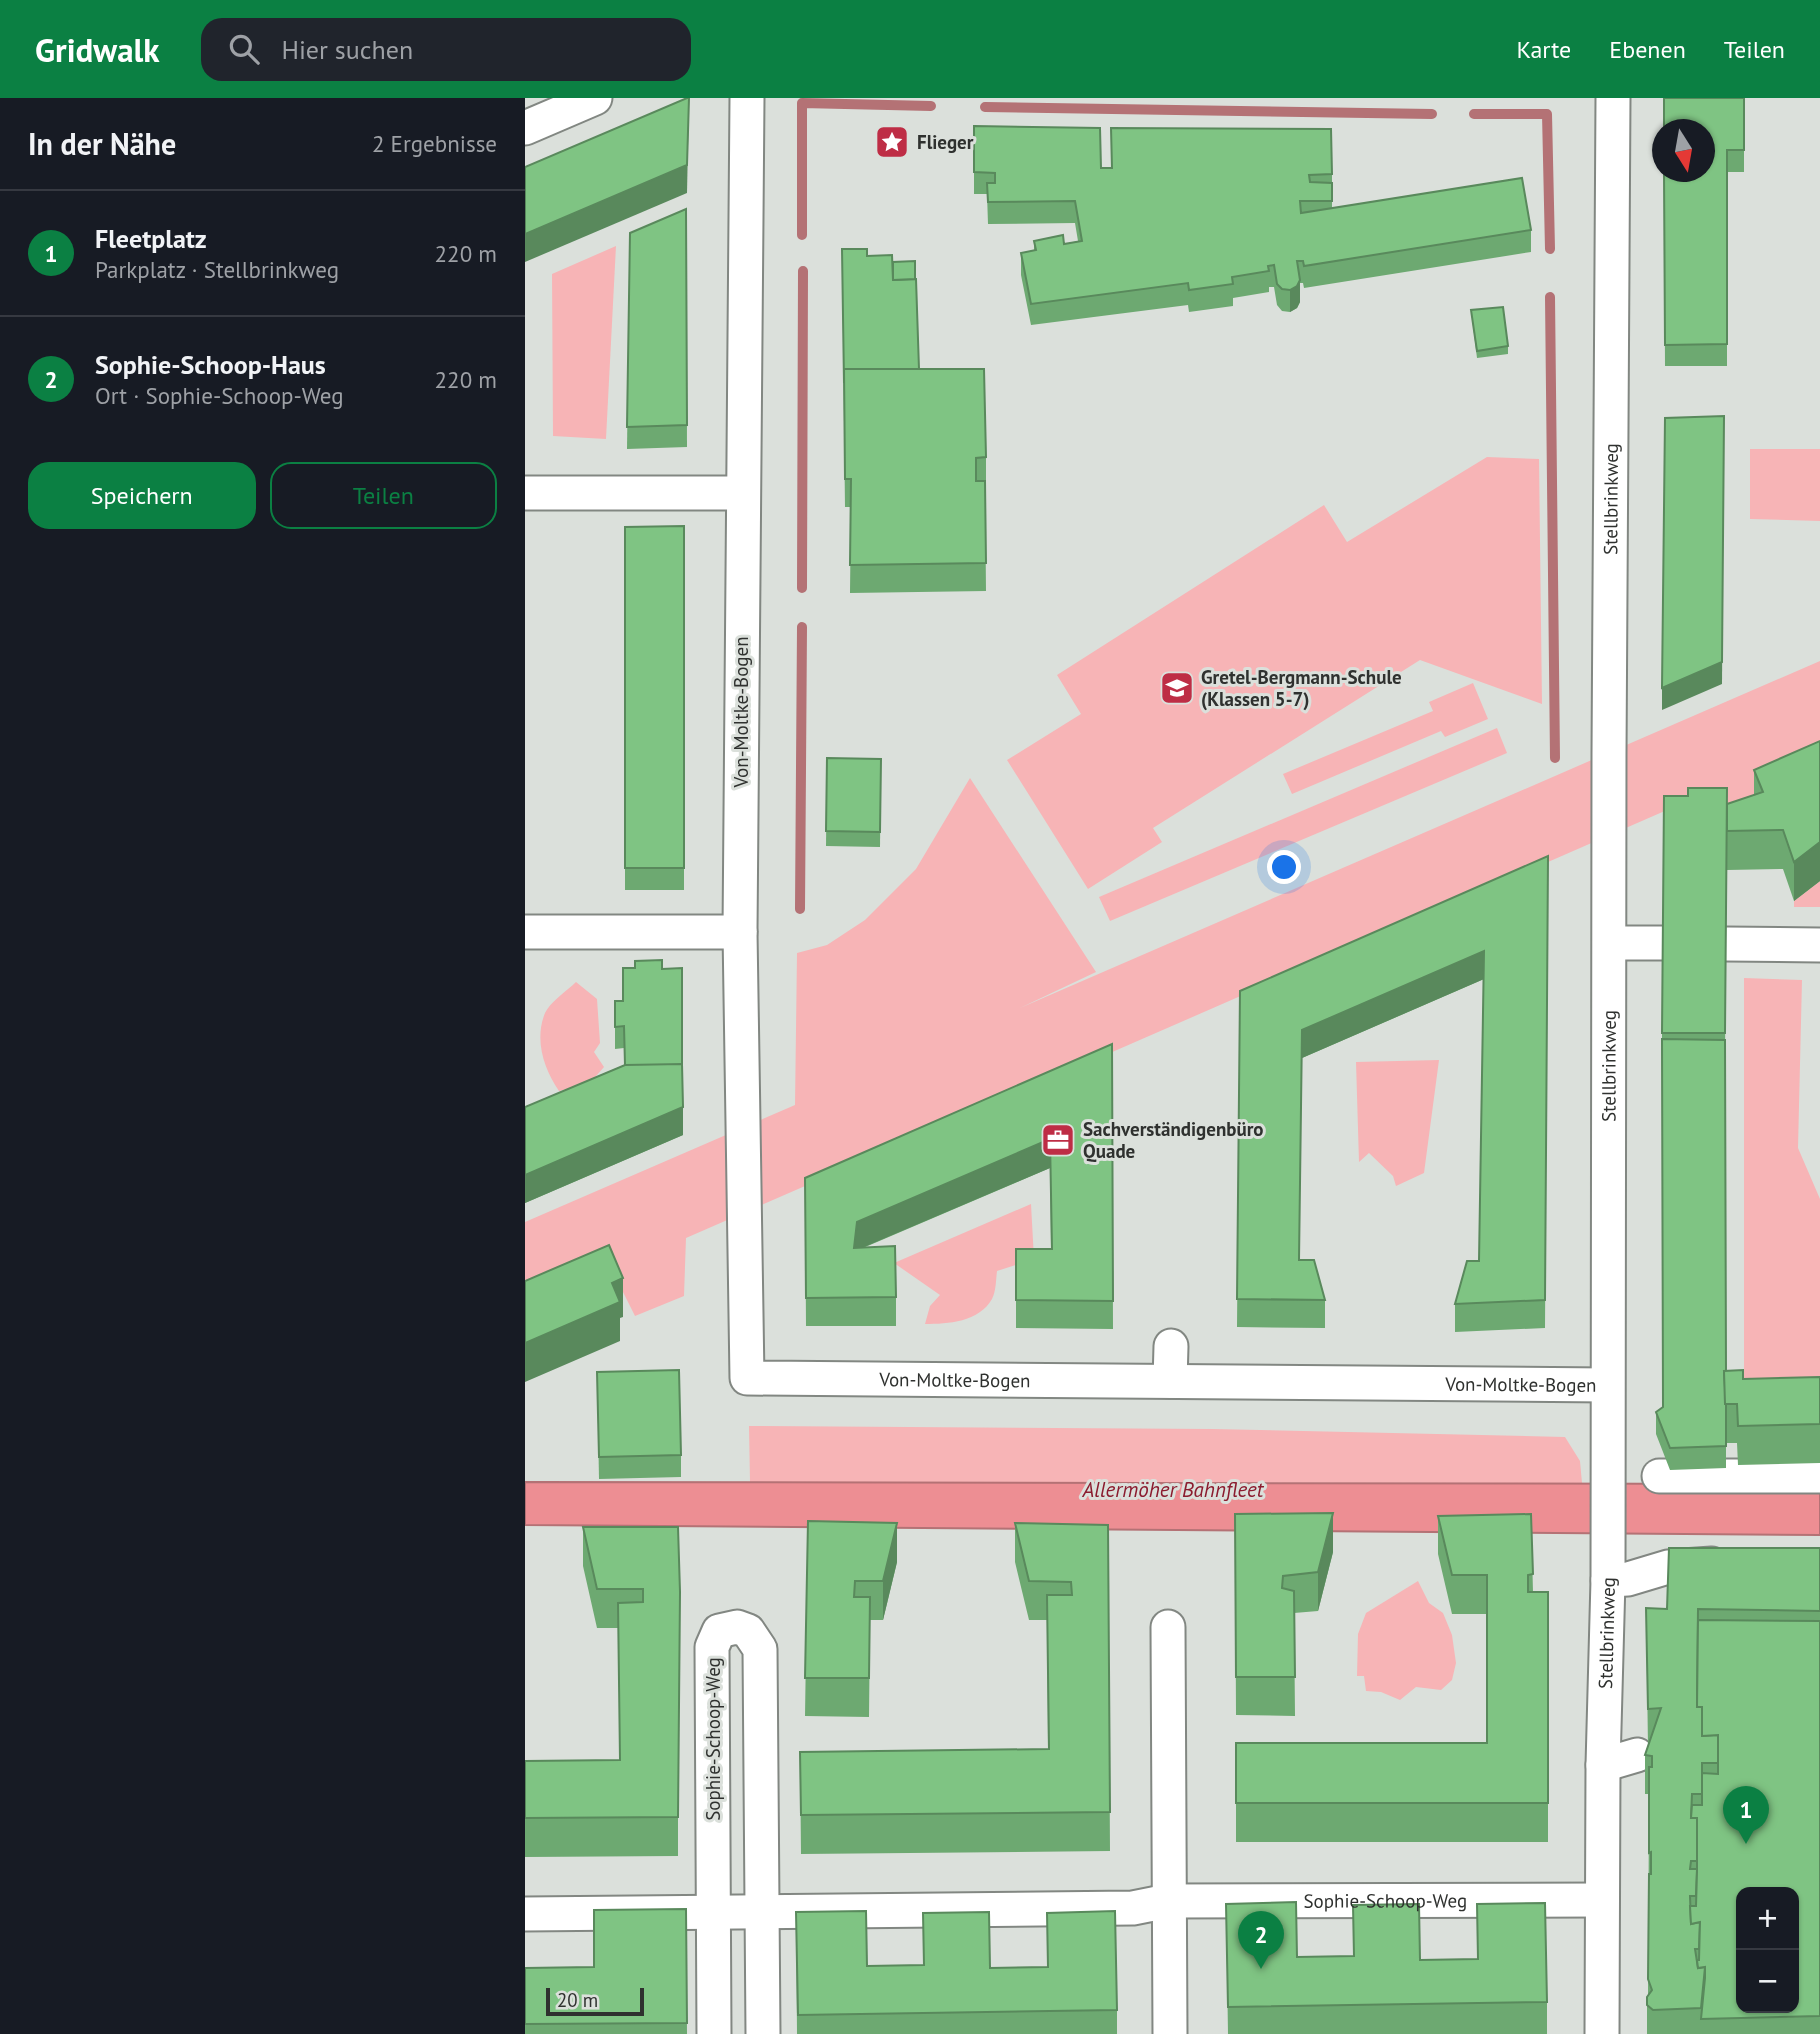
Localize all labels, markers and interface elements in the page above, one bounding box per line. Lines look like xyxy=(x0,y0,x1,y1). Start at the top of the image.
search box xyxy=(201,18,691,81)
text: Gridwalk xyxy=(35,28,159,71)
icon: search xyxy=(225,30,263,68)
text: Hier suchen xyxy=(281,33,413,66)
text: Karte xyxy=(1517,34,1571,65)
text: Ebenen xyxy=(1609,34,1686,65)
text: Teilen xyxy=(1724,34,1785,65)
north arrow xyxy=(1652,119,1715,182)
place icon: Flieger xyxy=(873,123,911,161)
text: In der Nähe xyxy=(28,124,176,163)
text: 2 Ergebnisse xyxy=(372,129,497,158)
place label: Flieger xyxy=(917,130,974,154)
text: Fleetplatz xyxy=(95,222,207,255)
text: 1 xyxy=(44,239,58,268)
text: 220 m xyxy=(435,239,497,268)
text: Parkplatz · Stellbrinkweg xyxy=(95,255,339,284)
text: Sophie-Schoop-Haus xyxy=(95,348,326,381)
text: 2 xyxy=(44,365,58,394)
text: 220 m xyxy=(435,365,497,394)
text: Ort · Sophie-Schoop-Weg xyxy=(95,381,344,410)
street label: Stellbrinkweg xyxy=(1598,443,1623,555)
button: Speichern xyxy=(28,462,256,529)
button: Teilen xyxy=(270,462,497,529)
street label: Von-Moltke-Bogen xyxy=(729,636,753,789)
place label: Gretel-Bergmann-Schule (Klassen 5-7) xyxy=(1201,665,1402,711)
school or university icon: Gretel-Bergmann-Schule (Klassen 5-7) xyxy=(1158,669,1196,707)
your location xyxy=(1267,850,1301,884)
street label: Stellbrinkweg xyxy=(1597,1010,1621,1122)
place label: Sachverständigenbüro Quade xyxy=(1083,1117,1264,1163)
office icon: Sachverständigenbüro Quade xyxy=(1039,1121,1077,1159)
street label: Von-Moltke-Bogen xyxy=(878,1367,1031,1392)
street label: Von-Moltke-Bogen xyxy=(1444,1372,1597,1397)
water label: Allermöher Bahnfleet xyxy=(1082,1476,1265,1503)
street label: Stellbrinkweg xyxy=(1593,1577,1620,1689)
street label: Sophie-Schoop-Weg xyxy=(701,1657,725,1821)
pin: 1 xyxy=(1723,1786,1769,1844)
map controls xyxy=(1736,1887,1799,2013)
button: + xyxy=(1736,1887,1799,1950)
street label: Sophie-Schoop-Weg xyxy=(1303,1888,1467,1913)
pin: 2 xyxy=(1238,1911,1284,1969)
button: − xyxy=(1736,1950,1799,2013)
scale bar xyxy=(546,1985,644,2017)
text: 20 m xyxy=(557,1988,598,2012)

